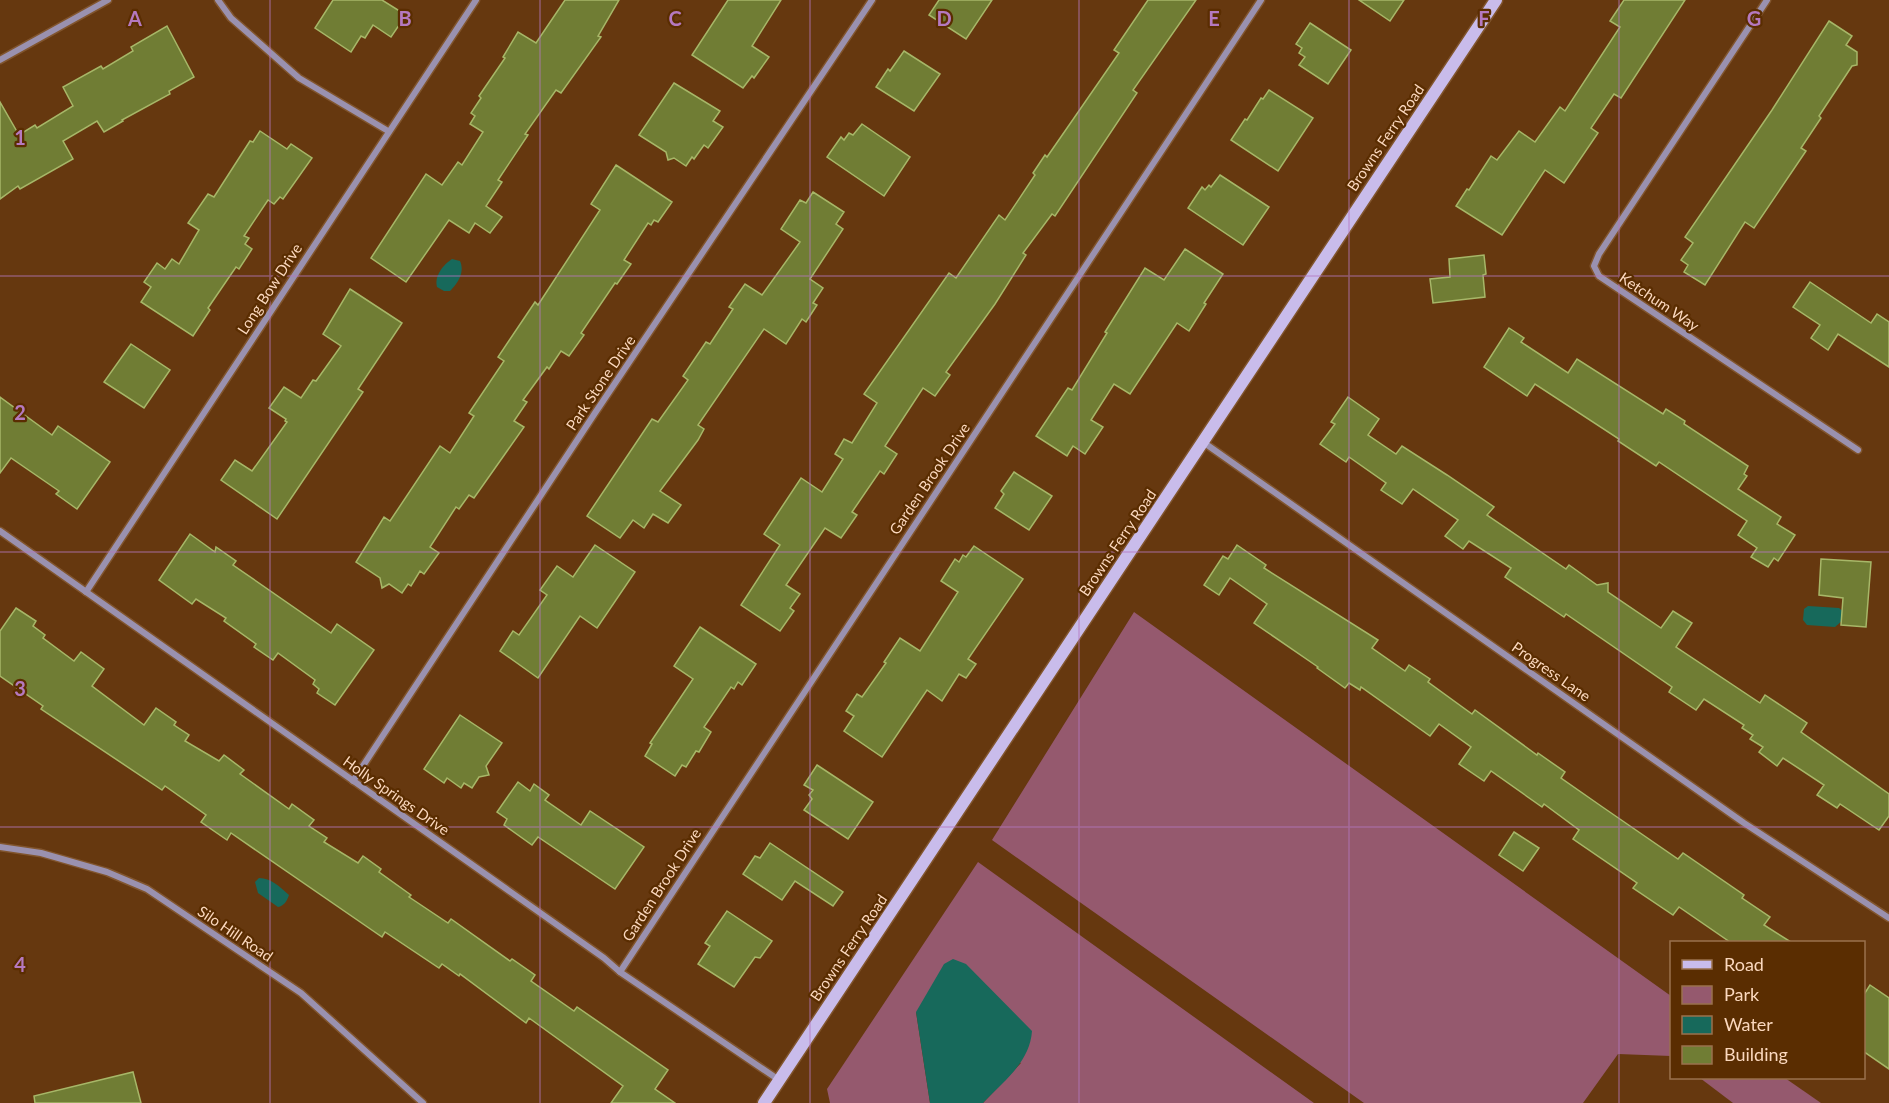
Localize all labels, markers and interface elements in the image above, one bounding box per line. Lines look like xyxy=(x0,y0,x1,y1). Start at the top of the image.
text: A xyxy=(127,6,142,30)
text: B xyxy=(398,6,412,30)
text: C xyxy=(668,6,682,30)
text: D xyxy=(936,6,952,30)
text: E xyxy=(1208,6,1220,30)
text: F xyxy=(1478,6,1490,30)
text: G xyxy=(1747,6,1761,30)
street label: Browns Ferry Road xyxy=(1343,81,1428,194)
text: 1 xyxy=(14,125,26,149)
street label: Long Bow Drive xyxy=(233,240,305,337)
street label: Ketchum Way xyxy=(1616,268,1703,335)
street label: Park Stone Drive xyxy=(562,331,639,433)
text: 2 xyxy=(14,400,26,424)
street label: Garden Brook Drive xyxy=(885,419,973,538)
street label: Browns Ferry Road xyxy=(1075,486,1160,599)
street label: Progress Lane xyxy=(1509,638,1594,705)
text: 3 xyxy=(14,676,26,700)
street label: Holly Springs Drive xyxy=(340,752,453,839)
street label: Garden Brook Drive xyxy=(618,825,704,944)
street label: Browns Ferry Road xyxy=(806,891,891,1004)
street label: Silo Hill Road xyxy=(195,901,277,965)
legend xyxy=(1670,941,1865,1079)
text: 4 xyxy=(14,952,26,976)
text: Road xyxy=(1724,953,1764,975)
text: Park xyxy=(1724,983,1760,1005)
text: Water xyxy=(1724,1013,1773,1035)
text: Building xyxy=(1724,1043,1788,1065)

